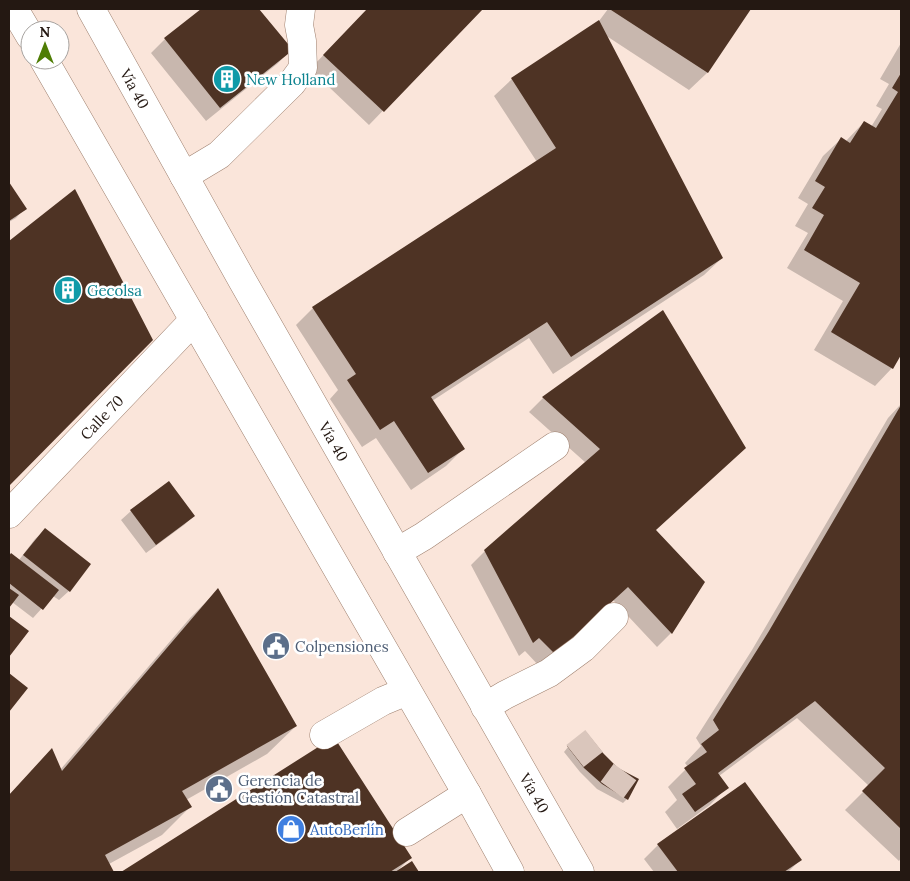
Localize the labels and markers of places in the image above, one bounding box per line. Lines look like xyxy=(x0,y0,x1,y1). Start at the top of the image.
building icon: New Holland xyxy=(212,64,242,94)
place label: New Holland xyxy=(246,70,335,89)
building icon: Gecolsa xyxy=(53,275,83,305)
place label: Gecolsa xyxy=(87,281,142,300)
public building icon: Colpensiones xyxy=(261,631,291,661)
place label: Colpensiones xyxy=(295,637,389,656)
place label: Gerencia de Gestión Catastral xyxy=(238,771,359,807)
public building icon: Gerencia de Gestión Catastral xyxy=(204,774,234,804)
shop icon: AutoBerlín xyxy=(276,814,306,844)
place label: AutoBerlín xyxy=(309,820,384,839)

